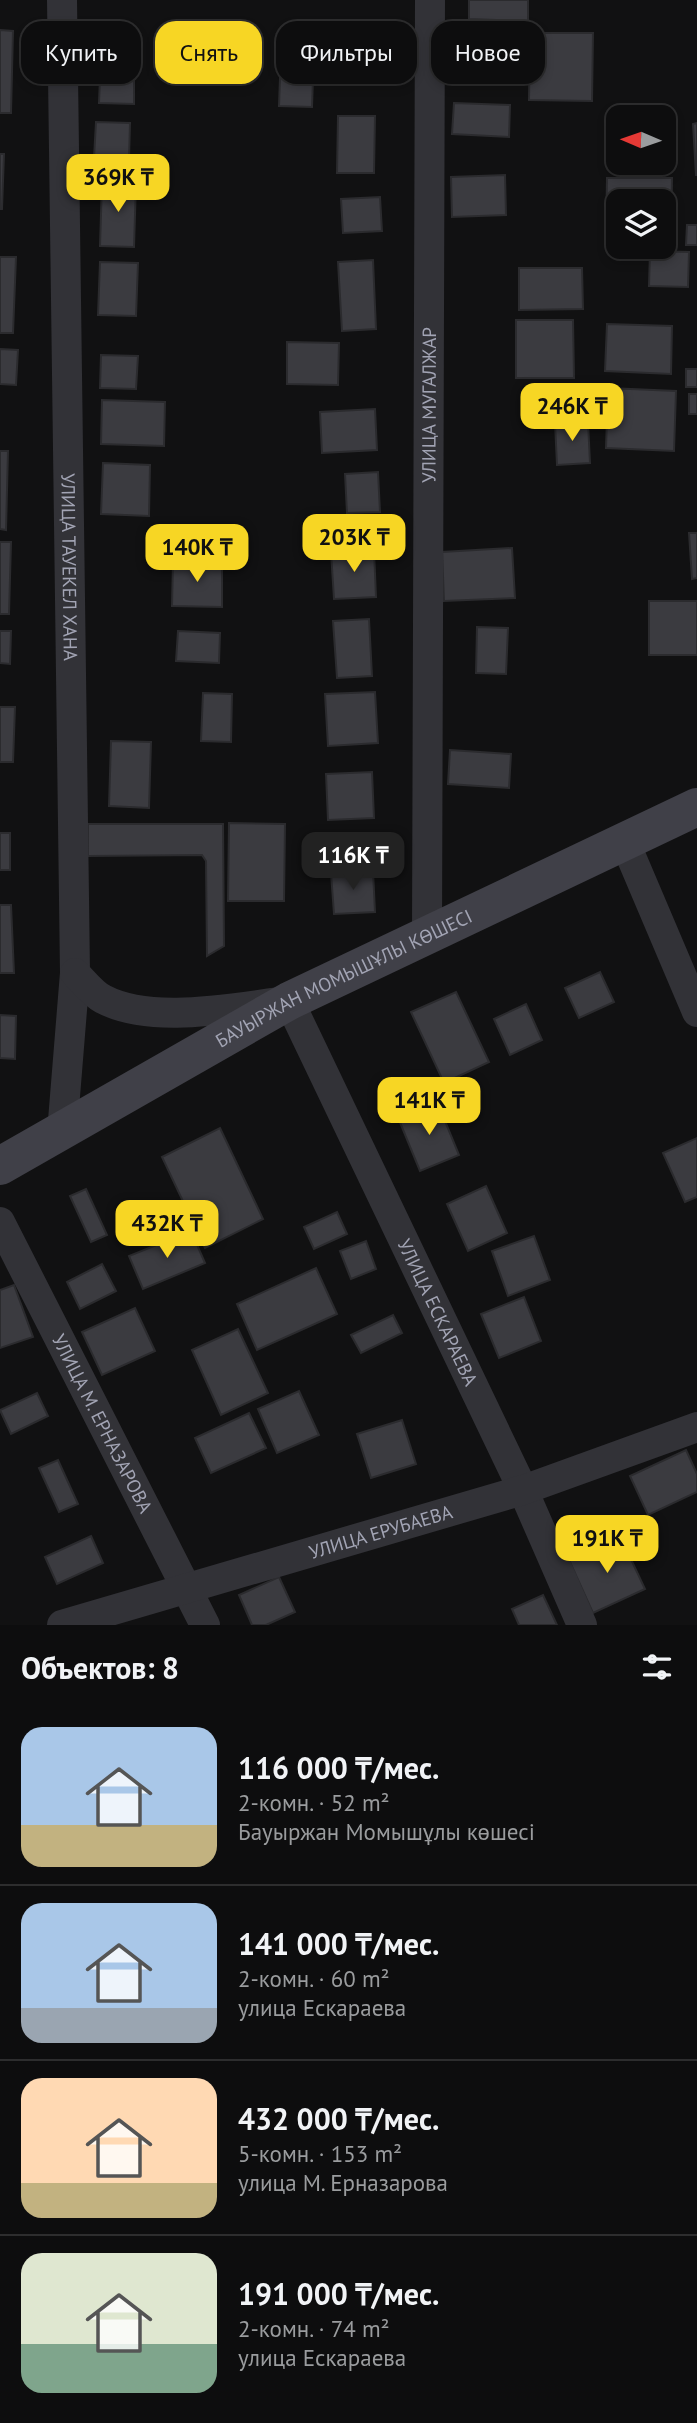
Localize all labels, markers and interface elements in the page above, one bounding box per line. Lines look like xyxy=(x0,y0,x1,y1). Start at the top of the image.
chip: Купить xyxy=(21,21,141,84)
chip: Снять xyxy=(155,21,262,84)
chip: Фильтры xyxy=(276,21,417,84)
chip: Новое xyxy=(431,21,545,84)
north arrow xyxy=(606,105,676,175)
map controls xyxy=(606,105,676,259)
pin: 369K ₸ xyxy=(61,154,175,214)
text: 369K ₸ xyxy=(82,162,154,191)
button: layers xyxy=(606,189,676,259)
street label: УЛИЦА МУГАЛЖАР xyxy=(416,327,441,483)
pin: 246K ₸ xyxy=(515,384,629,443)
text: 246K ₸ xyxy=(536,391,608,420)
street label: УЛИЦА ТАУЕКЕЛ ХАНА xyxy=(56,473,83,661)
pin: 203K ₸ xyxy=(297,514,411,574)
text: 203K ₸ xyxy=(318,522,390,551)
pin: 140K ₸ xyxy=(140,524,254,584)
text: 140K ₸ xyxy=(161,532,233,561)
pin: 116K ₸ xyxy=(296,832,410,892)
text: 116K ₸ xyxy=(317,840,389,869)
street label: БАУЫРЖАН МОМЫШҰЛЫ КӨШЕСІ xyxy=(211,904,476,1053)
pin: 141K ₸ xyxy=(372,1078,486,1137)
text: 141K ₸ xyxy=(393,1085,465,1114)
pin: 432K ₸ xyxy=(110,1200,224,1260)
text: 432K ₸ xyxy=(131,1208,203,1237)
street label: УЛИЦА ЕСКАРАЕВА xyxy=(393,1235,483,1390)
street label: УЛИЦА М. ЕРНАЗАРОВА xyxy=(47,1330,158,1517)
street label: УЛИЦА ЕРУБАЕВА xyxy=(306,1499,455,1564)
pin: 191K ₸ xyxy=(550,1516,664,1575)
text: 191K ₸ xyxy=(571,1523,643,1552)
text: Объектов: 8 xyxy=(21,1648,179,1687)
icon: filters xyxy=(638,1648,676,1686)
text: 116 000 ₸/мес. xyxy=(238,1748,439,1787)
icon: home xyxy=(77,1755,161,1839)
text: 2-комн. · 52 m² xyxy=(238,1788,390,1817)
text: Бауыржан Момышұлы көшесі xyxy=(238,1817,535,1846)
text: 141 000 ₸/мес. xyxy=(238,1924,439,1963)
icon: home xyxy=(77,1931,161,2015)
text: 2-комн. · 60 m² xyxy=(238,1964,390,1993)
text: улица Ескараева xyxy=(238,1993,406,2022)
text: 432 000 ₸/мес. xyxy=(238,2099,439,2138)
icon: home xyxy=(77,2106,161,2190)
text: 5-комн. · 153 m² xyxy=(238,2139,402,2168)
text: улица М. Ерназарова xyxy=(238,2168,448,2197)
text: 191 000 ₸/мес. xyxy=(238,2274,439,2313)
icon: home xyxy=(77,2281,161,2365)
text: 2-комн. · 74 m² xyxy=(238,2314,390,2343)
text: улица Ескараева xyxy=(238,2343,406,2372)

